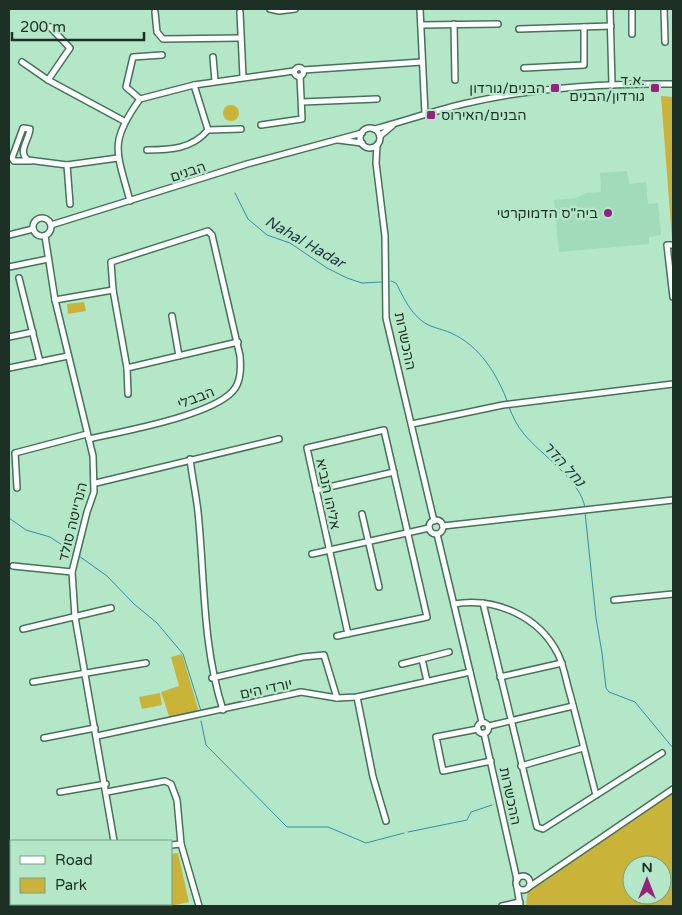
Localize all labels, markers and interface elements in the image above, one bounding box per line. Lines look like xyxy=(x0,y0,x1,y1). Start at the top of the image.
scale bar xyxy=(12,10,145,42)
text: 200 m xyxy=(20,18,66,36)
place label: א.ד. גורדון/הבנים xyxy=(569,72,645,105)
place label: הבנים/גורדון xyxy=(469,80,545,97)
marker: הבנים/גורדון xyxy=(549,82,561,94)
marker: א.ד. גורדון/הבנים xyxy=(649,82,661,94)
place label: הבנים/האירוס xyxy=(441,107,526,124)
marker: הבנים/האירוס xyxy=(425,109,437,121)
street label: הבנים xyxy=(168,158,208,186)
place label: ביה"ס הדמוקרטי xyxy=(497,205,598,222)
marker: ביה"ס הדמוקרטי xyxy=(602,207,614,219)
water label: Nahal Hadar xyxy=(262,212,350,273)
street label: ההכשרות xyxy=(391,310,419,372)
street label: הבבלי xyxy=(175,383,217,413)
water label: נחל הדר xyxy=(539,438,590,492)
street label: אליהו הנביא xyxy=(312,457,344,531)
street label: הנרייטה סולד xyxy=(55,481,91,563)
street label: יורדי הים xyxy=(238,675,294,703)
street label: ההכשרות xyxy=(496,765,524,827)
legend xyxy=(10,840,172,905)
text: Road xyxy=(55,851,93,869)
north arrow xyxy=(622,855,672,905)
text: N xyxy=(641,859,653,876)
text: Park xyxy=(55,876,87,894)

